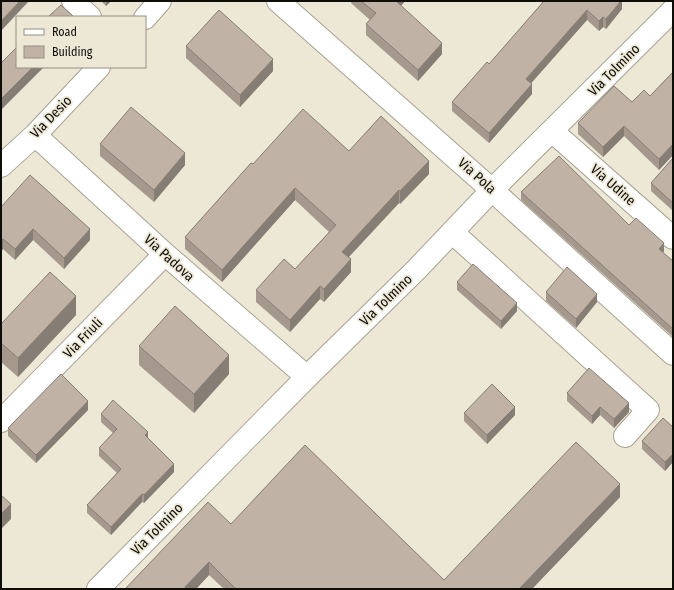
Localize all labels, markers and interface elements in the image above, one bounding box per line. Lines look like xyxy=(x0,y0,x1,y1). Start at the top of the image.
legend xyxy=(16,16,146,68)
text: Road xyxy=(52,25,77,39)
street label: Via Tolmino xyxy=(584,40,644,100)
text: Building xyxy=(52,45,93,59)
street label: Via Desio xyxy=(27,92,75,142)
street label: Via Pola xyxy=(454,154,500,198)
street label: Via Udine xyxy=(587,161,639,209)
street label: Via Padova xyxy=(140,231,198,285)
street label: Via Tolmino xyxy=(356,271,416,329)
street label: Via Friuli xyxy=(60,314,106,362)
street label: Via Tolmino xyxy=(127,499,187,559)

